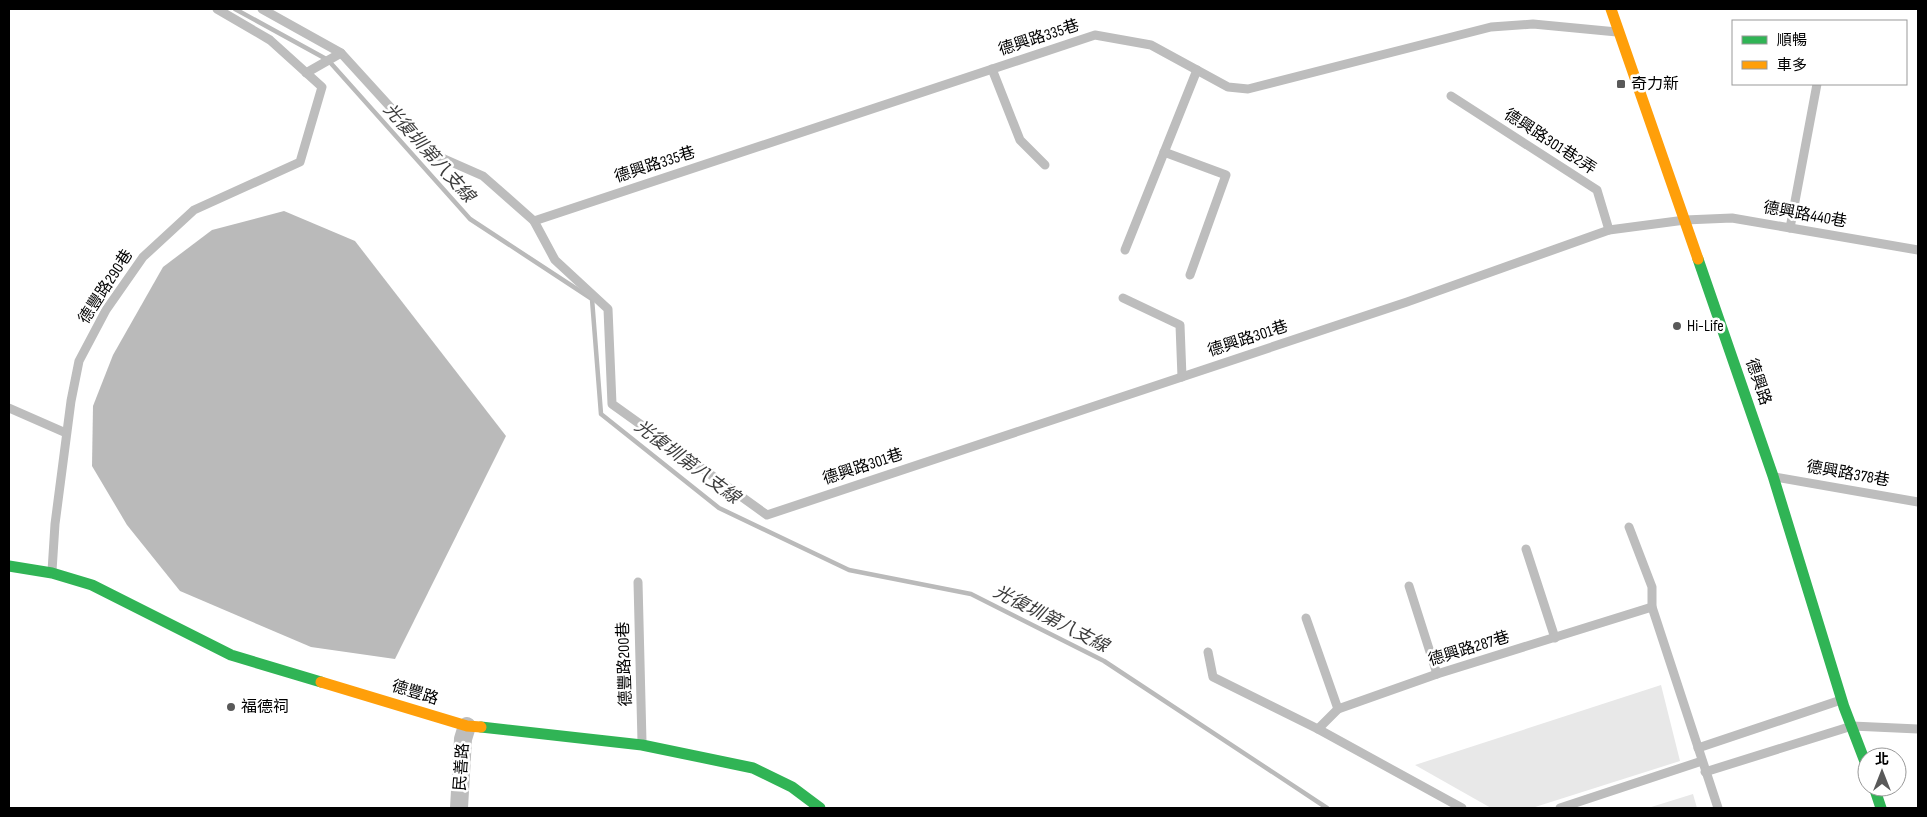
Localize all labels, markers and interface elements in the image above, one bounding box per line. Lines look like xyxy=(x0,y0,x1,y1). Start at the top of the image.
street label: 德興路335巷 xyxy=(996,16,1082,60)
legend xyxy=(1732,20,1907,85)
text: 順暢 xyxy=(1777,31,1807,50)
text: 車多 xyxy=(1777,56,1807,75)
place label: 奇力新 xyxy=(1631,75,1679,94)
marker: 奇力新 xyxy=(1615,78,1627,90)
water label: 光復圳第八支線 xyxy=(379,99,480,208)
street label: 德興路301巷2弄 xyxy=(1500,105,1600,179)
street label: 德興路335巷 xyxy=(612,143,698,187)
street label: 德興路440巷 xyxy=(1762,198,1848,232)
street label: 德豐路290巷 xyxy=(75,246,137,328)
street label: 德興路301巷 xyxy=(1205,317,1291,361)
place label: Hi-Life xyxy=(1687,317,1724,336)
marker: Hi-Life xyxy=(1671,320,1683,332)
street label: 德興路 xyxy=(1741,356,1775,408)
water label: 光復圳第八支線 xyxy=(630,416,745,510)
street label: 德興路301巷 xyxy=(820,445,906,489)
street label: 德興路378巷 xyxy=(1805,457,1891,491)
water label: 光復圳第八支線 xyxy=(990,581,1114,658)
street label: 德豐路200巷 xyxy=(614,621,636,707)
street label: 德興路287巷 xyxy=(1426,628,1512,670)
street label: 德豐路 xyxy=(389,677,441,709)
place label: 福德祠 xyxy=(241,698,289,717)
marker: 福德祠 xyxy=(225,701,237,713)
street label: 民善路 xyxy=(451,742,473,792)
north arrow xyxy=(1857,747,1907,797)
text: 北 xyxy=(1875,751,1889,768)

